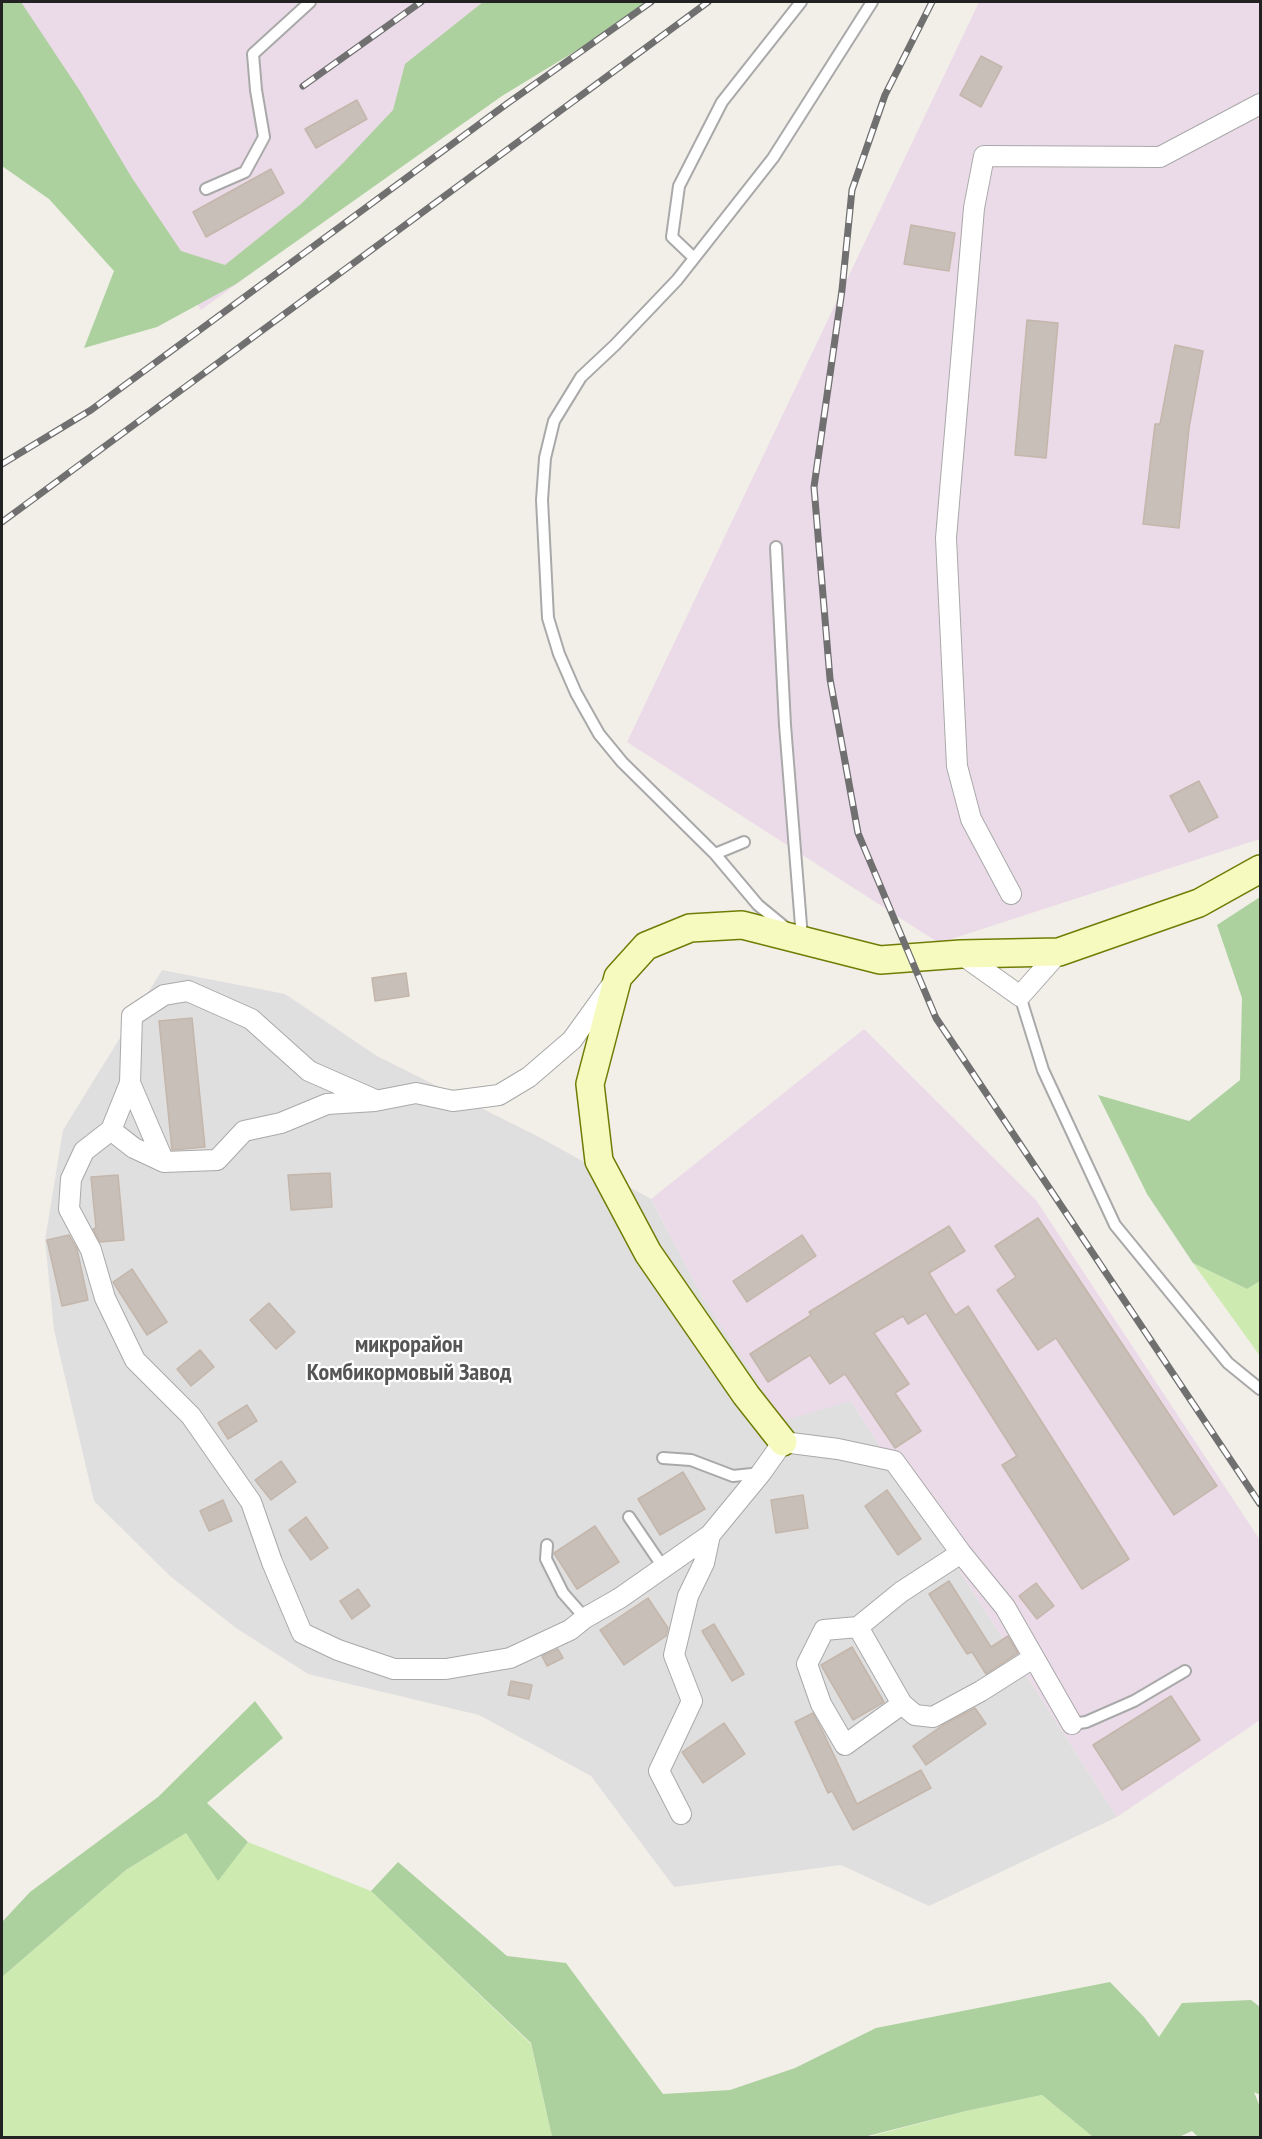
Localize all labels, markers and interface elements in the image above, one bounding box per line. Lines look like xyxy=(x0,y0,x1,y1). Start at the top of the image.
district label: микрорайон Комбикормовый Завод xyxy=(307,1331,511,1387)

